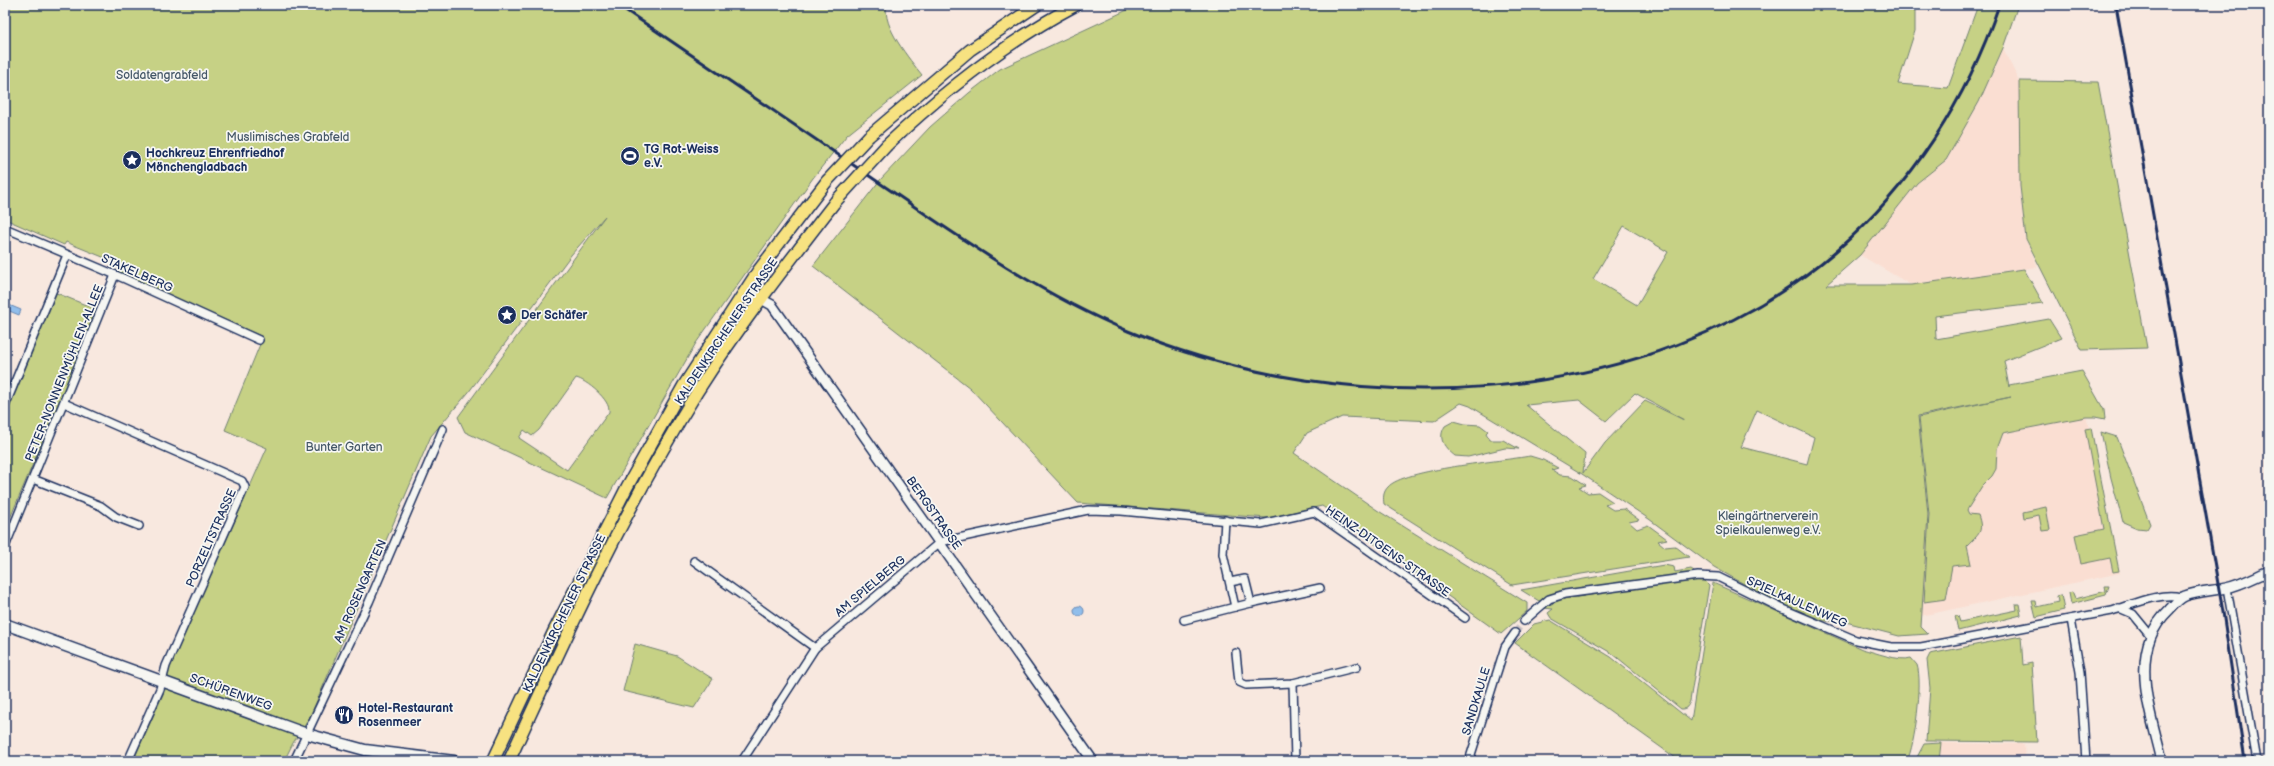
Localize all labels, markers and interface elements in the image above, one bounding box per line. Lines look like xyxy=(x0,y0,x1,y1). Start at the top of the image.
park label: Soldatengrabfeld xyxy=(116,68,208,83)
park label: Muslimisches Grabfeld xyxy=(227,130,350,145)
place label: TG Rot-Weiss e.V. xyxy=(644,142,719,171)
sports icon: TG Rot-Weiss e.V. xyxy=(619,145,641,167)
place label: Hochkreuz Ehrenfriedhof Mönchengladbach xyxy=(146,146,285,175)
place icon: Hochkreuz Ehrenfriedhof Mönchengladbach xyxy=(121,149,143,171)
street label: STAKELBERG xyxy=(99,251,175,296)
street label: KALDENKIRCHENER STRASSE xyxy=(672,255,781,408)
street label: PETER-NONNENMÜHLEN-ALLEE xyxy=(21,282,107,464)
place icon: Der Schäfer xyxy=(496,304,518,326)
place label: Der Schäfer xyxy=(521,308,588,323)
park label: Bunter Garten xyxy=(305,440,383,455)
street label: BERGSTRASSE xyxy=(903,474,965,553)
street label: PORZELTSTRASSE xyxy=(183,487,240,590)
street label: HEINZ-DITGENS-STRASSE xyxy=(1322,502,1453,600)
park label: Kleingärtnerverein Spielkaulenweg e.V. xyxy=(1715,509,1821,538)
street label: KALDENKIRCHENER STRASSE xyxy=(520,532,609,695)
street label: AM ROSENGARTEN xyxy=(331,537,390,645)
street label: AM SPIELBERG xyxy=(832,552,909,620)
street label: SPIELKAULENWEG xyxy=(1744,574,1849,631)
street label: SANDKAULE xyxy=(1459,665,1494,737)
street label: SCHÜRENWEG xyxy=(188,670,274,714)
place label: Hotel-Restaurant Rosenmeer xyxy=(358,701,453,730)
restaurant icon: Hotel-Restaurant Rosenmeer xyxy=(333,704,355,726)

